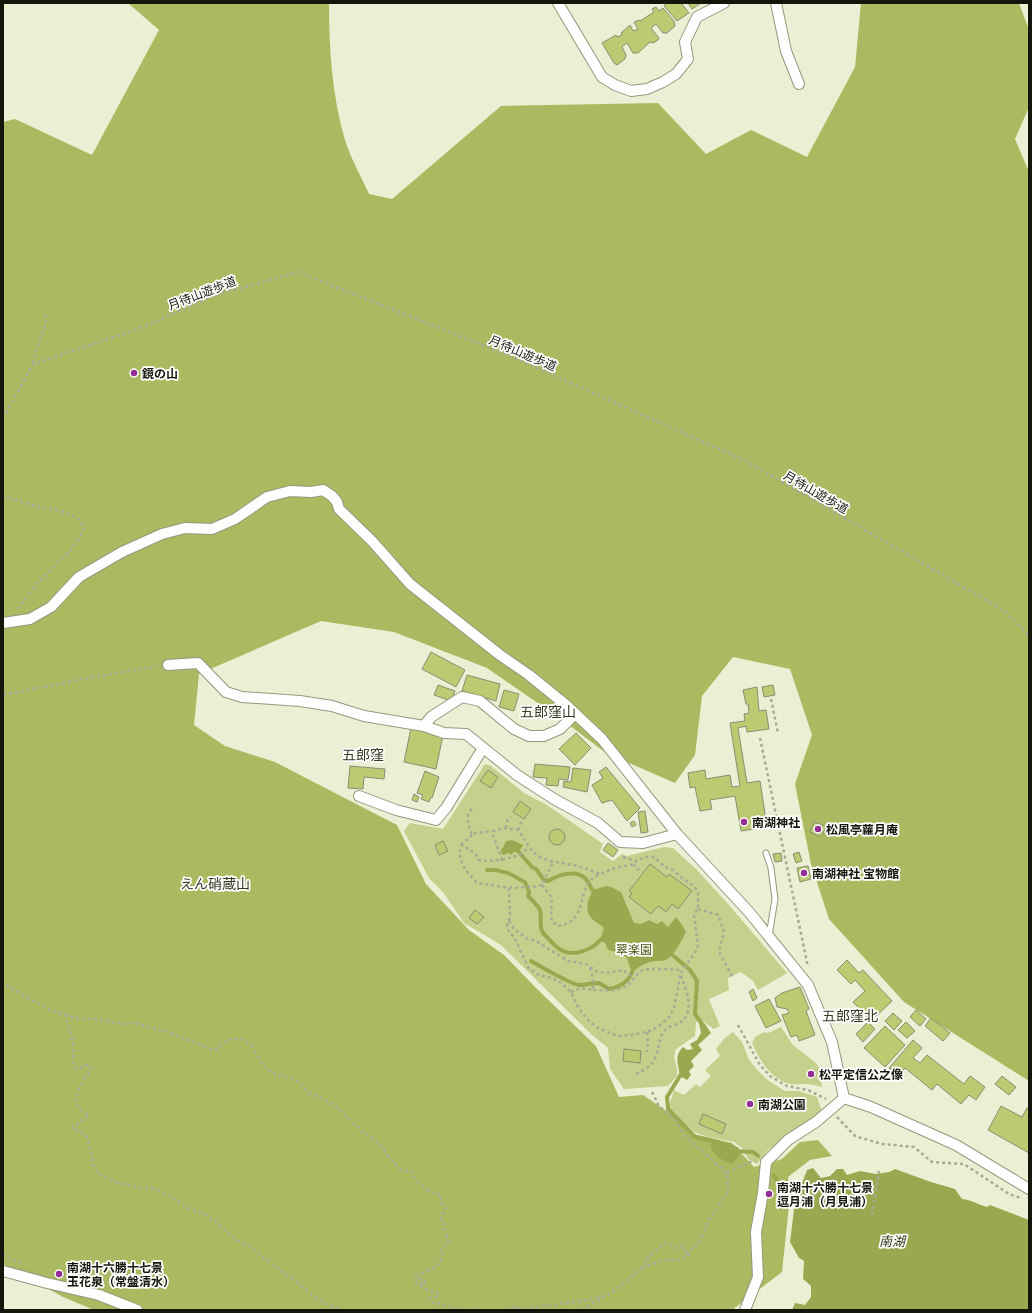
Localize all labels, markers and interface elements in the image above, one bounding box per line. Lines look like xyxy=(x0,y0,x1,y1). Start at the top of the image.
street label: 月待山遊歩道 xyxy=(166,273,238,313)
street label: 月待山遊歩道 xyxy=(487,332,559,374)
place label: 鏡の山 xyxy=(141,366,178,381)
marker: 鏡の山 xyxy=(129,368,139,378)
street label: 月待山遊歩道 xyxy=(781,468,851,516)
district label: 五郎窪山 xyxy=(520,703,576,720)
district label: 五郎窪 xyxy=(342,746,384,763)
place label: 南湖神社 xyxy=(752,815,800,830)
marker: 南湖神社 xyxy=(739,817,749,827)
place label: 松風亭蘿月庵 xyxy=(826,822,898,837)
marker: 松風亭蘿月庵 xyxy=(813,824,823,834)
place label: 南湖神社 宝物館 xyxy=(812,866,899,881)
marker: 南湖神社 宝物館 xyxy=(799,868,809,878)
district label: えん硝蔵山 xyxy=(180,875,250,892)
park label: 翠楽園 xyxy=(616,942,652,957)
district label: 五郎窪北 xyxy=(822,1007,878,1024)
place label: 松平定信公之像 xyxy=(819,1067,903,1082)
marker: 松平定信公之像 xyxy=(806,1069,816,1079)
place label: 南湖公園 xyxy=(758,1097,806,1112)
marker: 南湖公園 xyxy=(745,1099,755,1109)
place label: 南湖十六勝十七景 逗月浦（月見浦） xyxy=(777,1180,873,1209)
marker: 南湖十六勝十七景 逗月浦（月見浦） xyxy=(764,1189,774,1199)
water label: 南湖 xyxy=(879,1233,907,1249)
place label: 南湖十六勝十七景 玉花泉（常盤清水） xyxy=(67,1260,175,1289)
marker: 南湖十六勝十七景 玉花泉（常盤清水） xyxy=(54,1269,64,1279)

